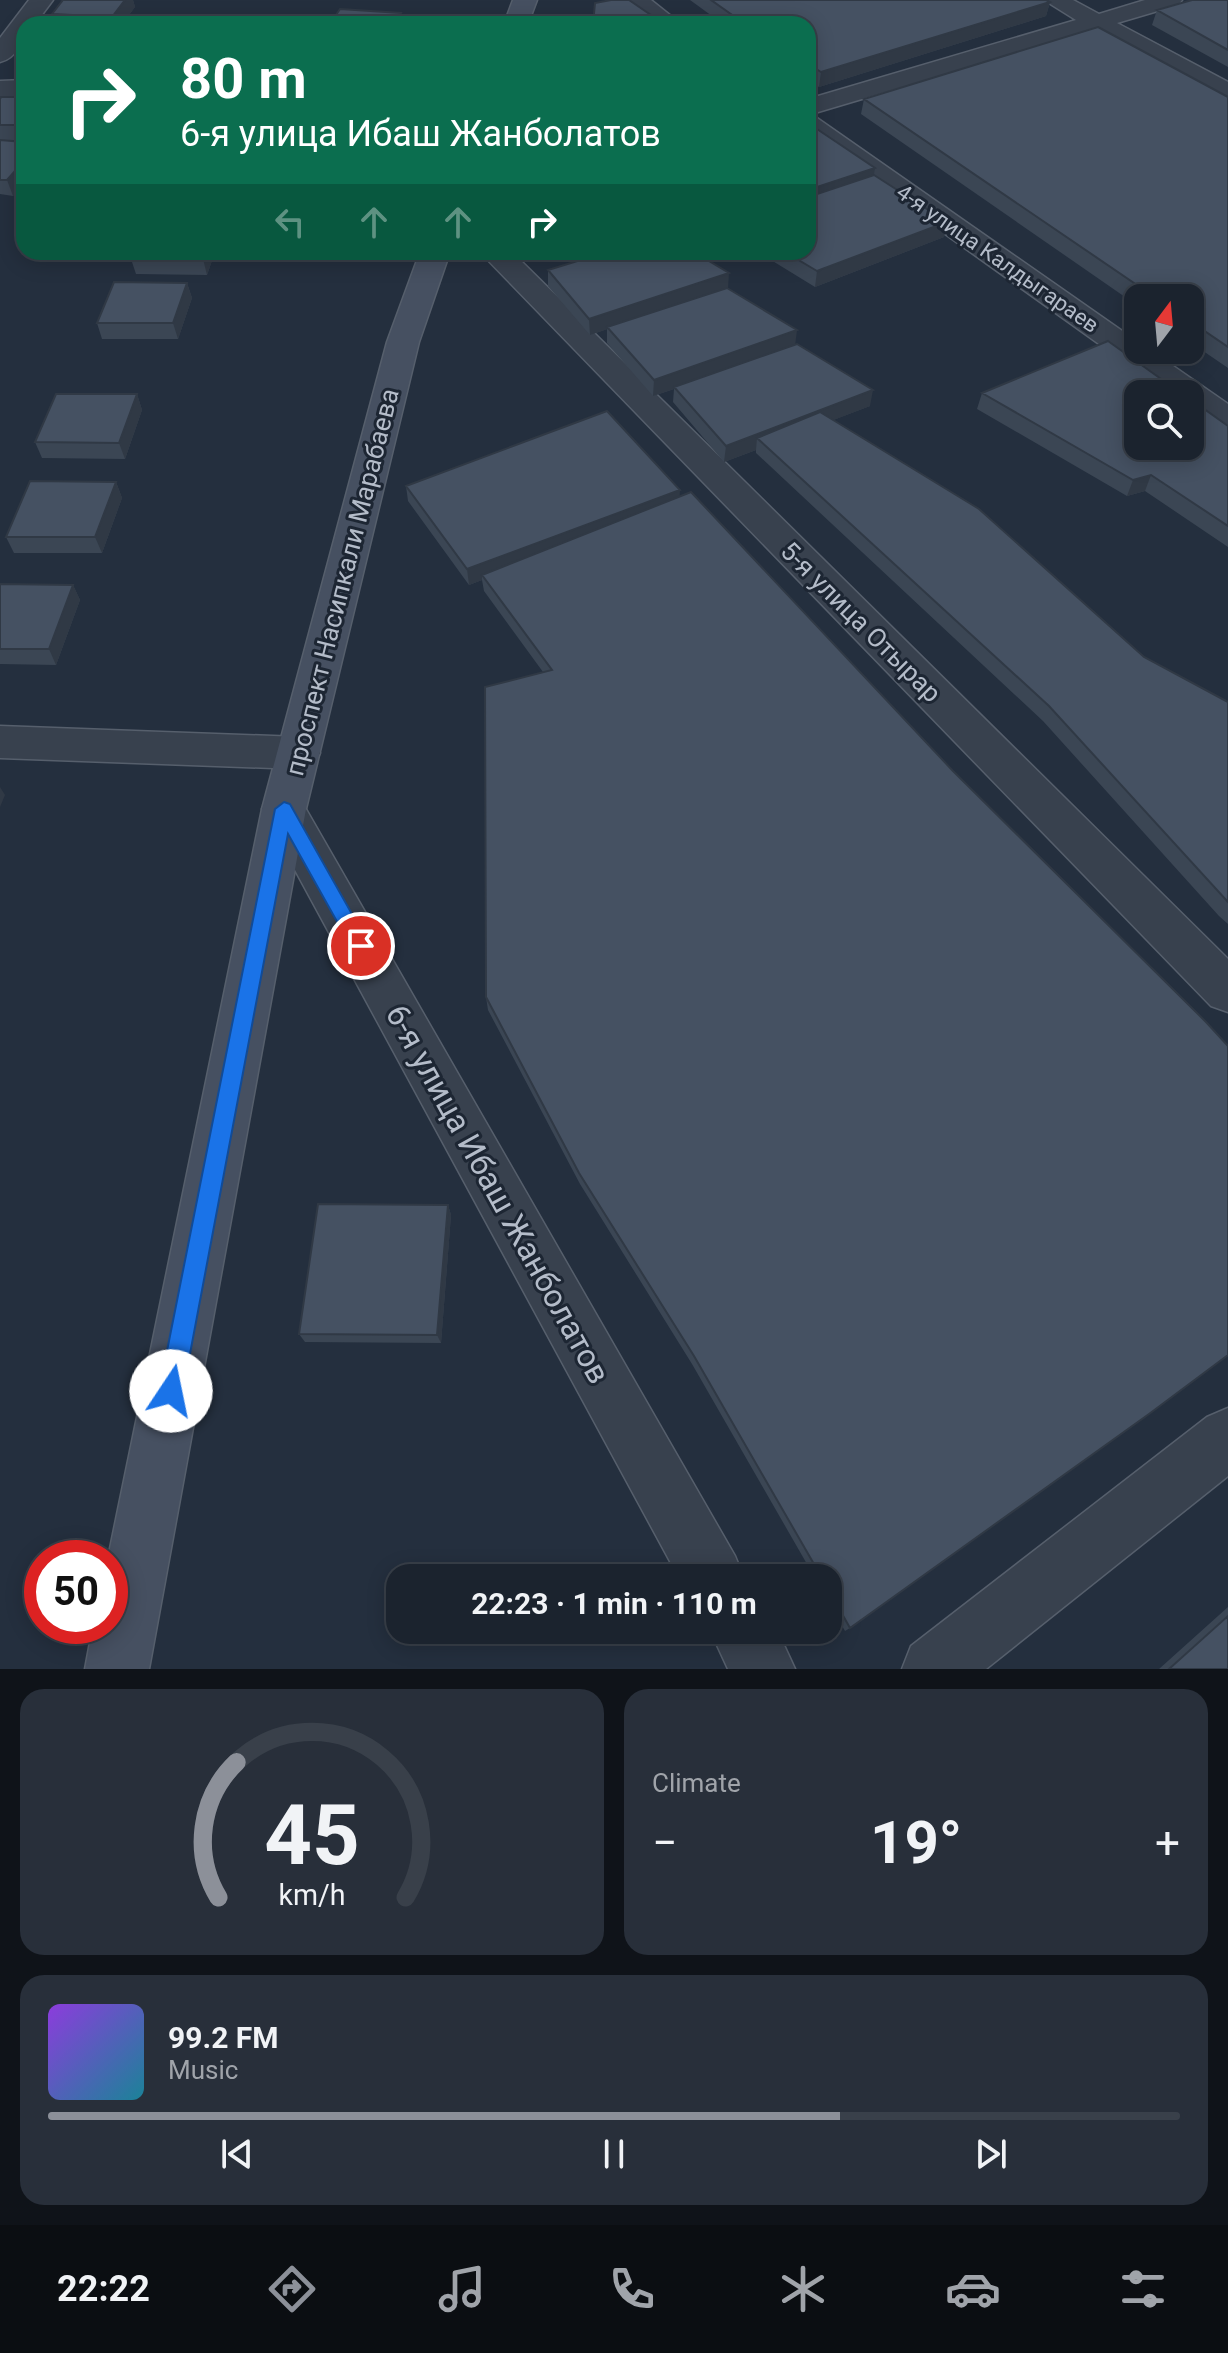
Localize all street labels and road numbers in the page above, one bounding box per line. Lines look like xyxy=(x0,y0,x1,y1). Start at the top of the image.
street label: 4-я улица Калдыгараев xyxy=(892,179,1104,338)
street label: проспект Насипкали Марабаева xyxy=(279,385,405,779)
street label: 5-я улица Отырар xyxy=(775,536,947,708)
street label: 6-я улица Ибаш Жанболатов xyxy=(378,998,618,1390)

